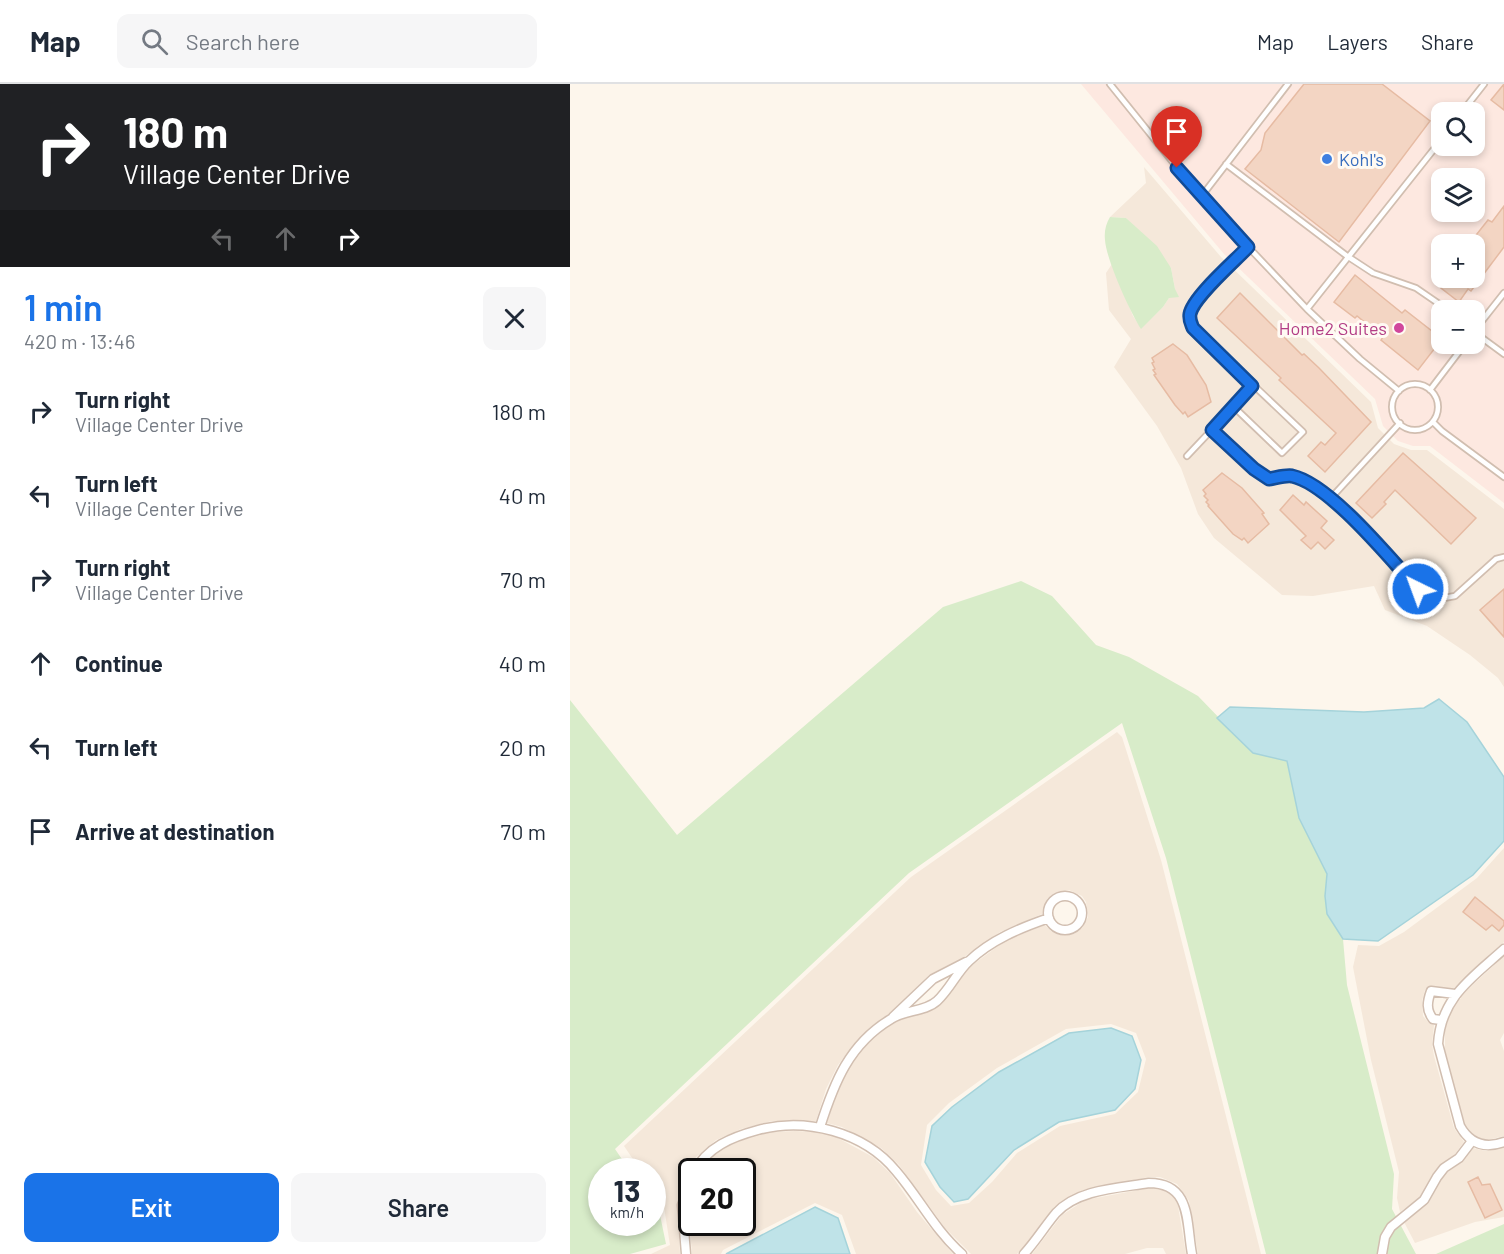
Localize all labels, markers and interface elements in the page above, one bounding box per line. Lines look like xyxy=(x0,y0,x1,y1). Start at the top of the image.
search box xyxy=(117,14,537,68)
text: Map xyxy=(30,24,81,58)
icon: search xyxy=(138,25,171,58)
text: Search here xyxy=(186,28,300,54)
text: Map xyxy=(1257,29,1294,54)
text: Layers xyxy=(1327,29,1388,54)
text: Share xyxy=(1421,29,1474,54)
map controls xyxy=(1431,102,1485,354)
button: search xyxy=(1431,102,1485,156)
text: 180 m xyxy=(123,106,228,156)
pin xyxy=(1151,106,1202,168)
icon: right xyxy=(24,108,102,186)
icon: arrive xyxy=(1160,115,1193,148)
place label: Kohl's xyxy=(1339,148,1384,170)
marker: Kohl's xyxy=(1320,152,1334,166)
text: Village Center Drive xyxy=(123,157,351,189)
button: layers xyxy=(1431,168,1485,222)
icon: left xyxy=(206,222,239,255)
icon: ahead xyxy=(269,222,302,255)
icon: right xyxy=(332,222,365,255)
button: + xyxy=(1431,234,1485,288)
text: 1 min xyxy=(24,285,103,328)
button: close xyxy=(483,287,546,350)
button: − xyxy=(1431,300,1485,354)
place label: Home2 Suites xyxy=(1279,317,1387,339)
marker: Home2 Suites xyxy=(1392,321,1406,335)
text: 420 m · 13:46 xyxy=(24,329,135,353)
text: Turn right xyxy=(75,386,170,412)
icon: right xyxy=(24,395,57,428)
text: 180 m xyxy=(492,398,546,424)
text: Village Center Drive xyxy=(75,412,244,436)
text: Turn left xyxy=(75,470,158,496)
icon: left xyxy=(24,479,57,512)
text: 40 m xyxy=(499,482,546,508)
text: Village Center Drive xyxy=(75,496,244,520)
text: Turn right xyxy=(75,554,170,580)
position arrow xyxy=(1386,557,1450,621)
icon: right xyxy=(24,563,57,596)
text: 70 m xyxy=(501,566,546,592)
text: Village Center Drive xyxy=(75,580,244,604)
icon: ahead xyxy=(24,647,57,680)
text: Continue xyxy=(75,650,163,676)
text: 40 m xyxy=(499,650,546,676)
icon: left xyxy=(24,731,57,764)
text: Turn left xyxy=(75,734,158,760)
text: 20 m xyxy=(499,734,546,760)
icon: arrive xyxy=(24,815,57,848)
text: Arrive at destination xyxy=(75,818,274,844)
text: 70 m xyxy=(501,818,546,844)
speed limit sign: 20 xyxy=(678,1158,756,1236)
text: 13 xyxy=(614,1172,640,1208)
button: Exit xyxy=(24,1173,279,1242)
button: Share xyxy=(291,1173,546,1242)
text: km/h xyxy=(610,1203,644,1221)

